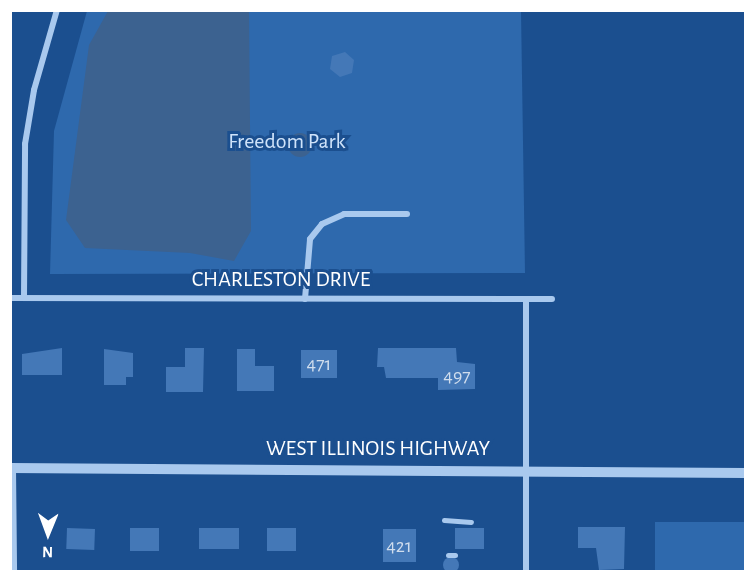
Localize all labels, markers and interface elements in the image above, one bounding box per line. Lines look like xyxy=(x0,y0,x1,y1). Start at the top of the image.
park label: Freedom Park xyxy=(228,129,346,155)
street label: CHARLESTON DRIVE xyxy=(192,267,370,293)
house number: 471 xyxy=(307,352,331,376)
house number: 497 xyxy=(443,364,471,388)
street label: WEST ILLINOIS HIGHWAY xyxy=(266,436,490,462)
north arrow xyxy=(18,504,78,564)
house number: 421 xyxy=(386,534,412,558)
text: N xyxy=(42,544,53,560)

